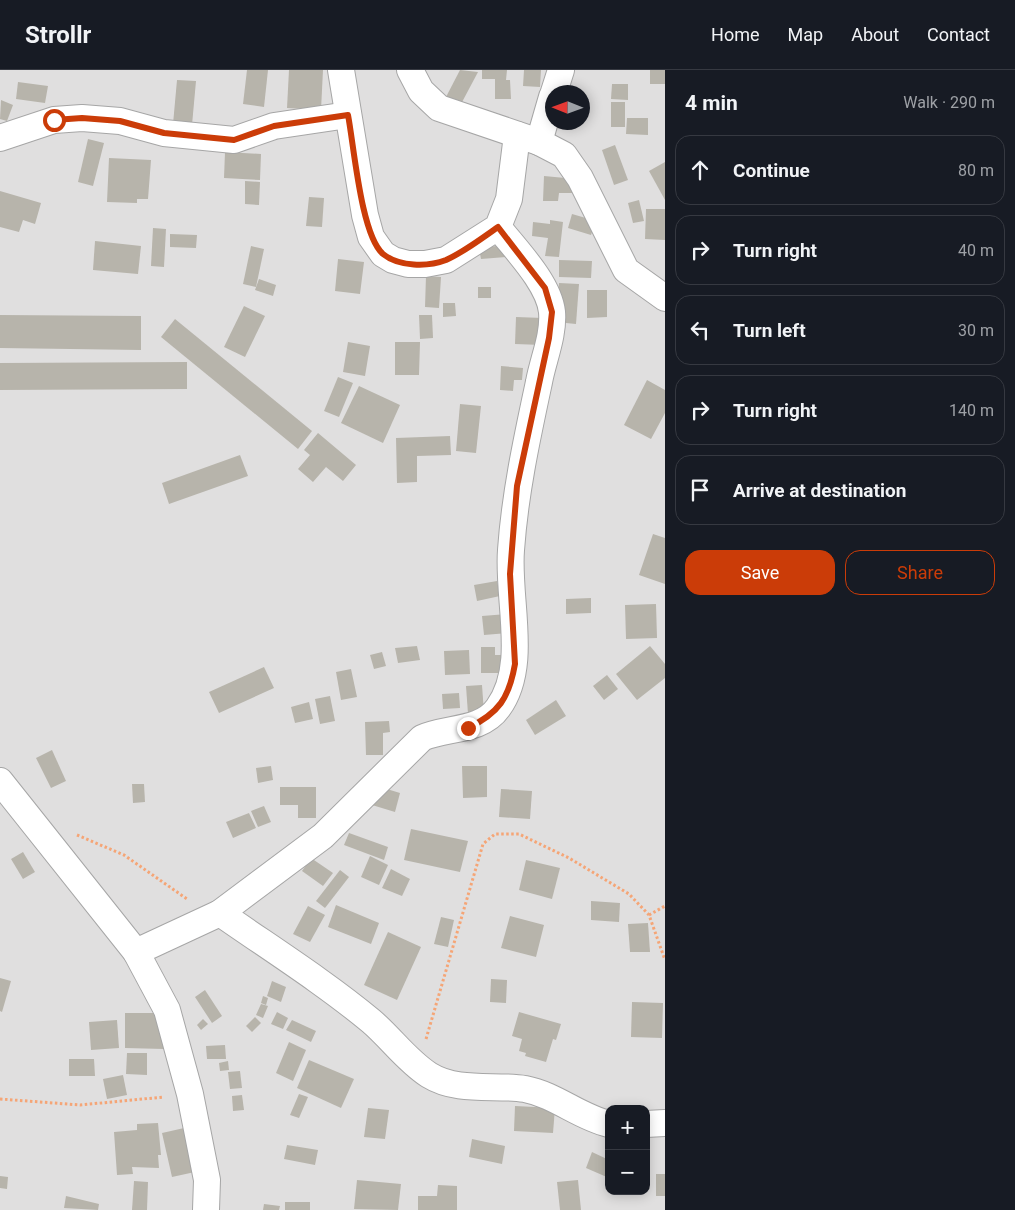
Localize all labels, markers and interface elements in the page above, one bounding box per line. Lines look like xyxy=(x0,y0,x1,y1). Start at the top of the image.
text: Strollr xyxy=(25,21,91,49)
text: Home xyxy=(711,24,760,45)
text: Map xyxy=(788,24,823,45)
text: About xyxy=(851,24,899,45)
text: Contact xyxy=(927,24,990,45)
north arrow xyxy=(545,85,590,130)
text: 4 min xyxy=(685,91,738,115)
text: Walk · 290 m xyxy=(903,93,995,112)
route start xyxy=(43,109,66,132)
icon: ahead xyxy=(686,156,714,184)
text: Continue xyxy=(733,159,810,182)
text: 80 m xyxy=(958,161,994,180)
icon: right xyxy=(686,236,714,264)
text: Turn right xyxy=(733,239,817,262)
text: 40 m xyxy=(958,241,994,260)
icon: left xyxy=(686,316,714,344)
text: Turn left xyxy=(733,319,806,342)
text: 30 m xyxy=(958,321,994,340)
icon: right xyxy=(686,396,714,424)
text: Turn right xyxy=(733,399,817,422)
text: 140 m xyxy=(949,401,994,420)
icon: arrive xyxy=(686,476,714,504)
text: Arrive at destination xyxy=(733,479,906,502)
button: Save xyxy=(685,550,835,595)
button: Share xyxy=(845,550,995,595)
route end xyxy=(457,717,480,740)
map controls xyxy=(605,1105,650,1195)
button: + xyxy=(605,1105,650,1150)
button: − xyxy=(605,1150,650,1195)

